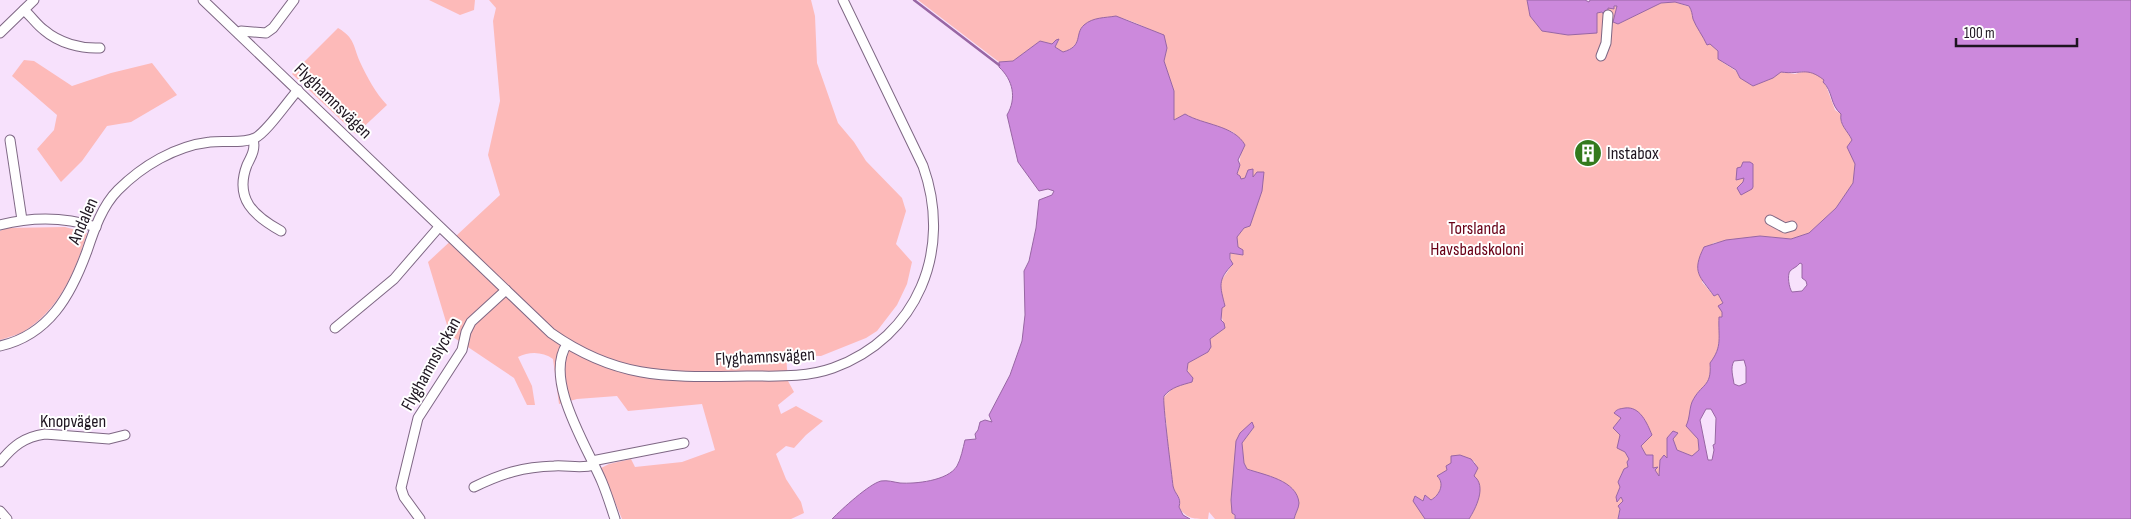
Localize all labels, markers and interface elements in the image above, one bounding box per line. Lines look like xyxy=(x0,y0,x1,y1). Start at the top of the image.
scale bar xyxy=(1956,15,2077,47)
text: 100 m xyxy=(1964,24,1995,43)
street label: Flyghamnsvägen xyxy=(290,59,376,143)
building icon: Instabox xyxy=(1573,138,1603,168)
place label: Instabox xyxy=(1607,143,1659,164)
street label: Andalen xyxy=(63,195,102,248)
park label: Torslanda Havsbadskoloni xyxy=(1430,218,1524,260)
street label: Flyghamnslyckan xyxy=(397,314,465,414)
street label: Flyghamnsvägen xyxy=(715,344,815,370)
street label: Knopvägen xyxy=(40,411,106,432)

